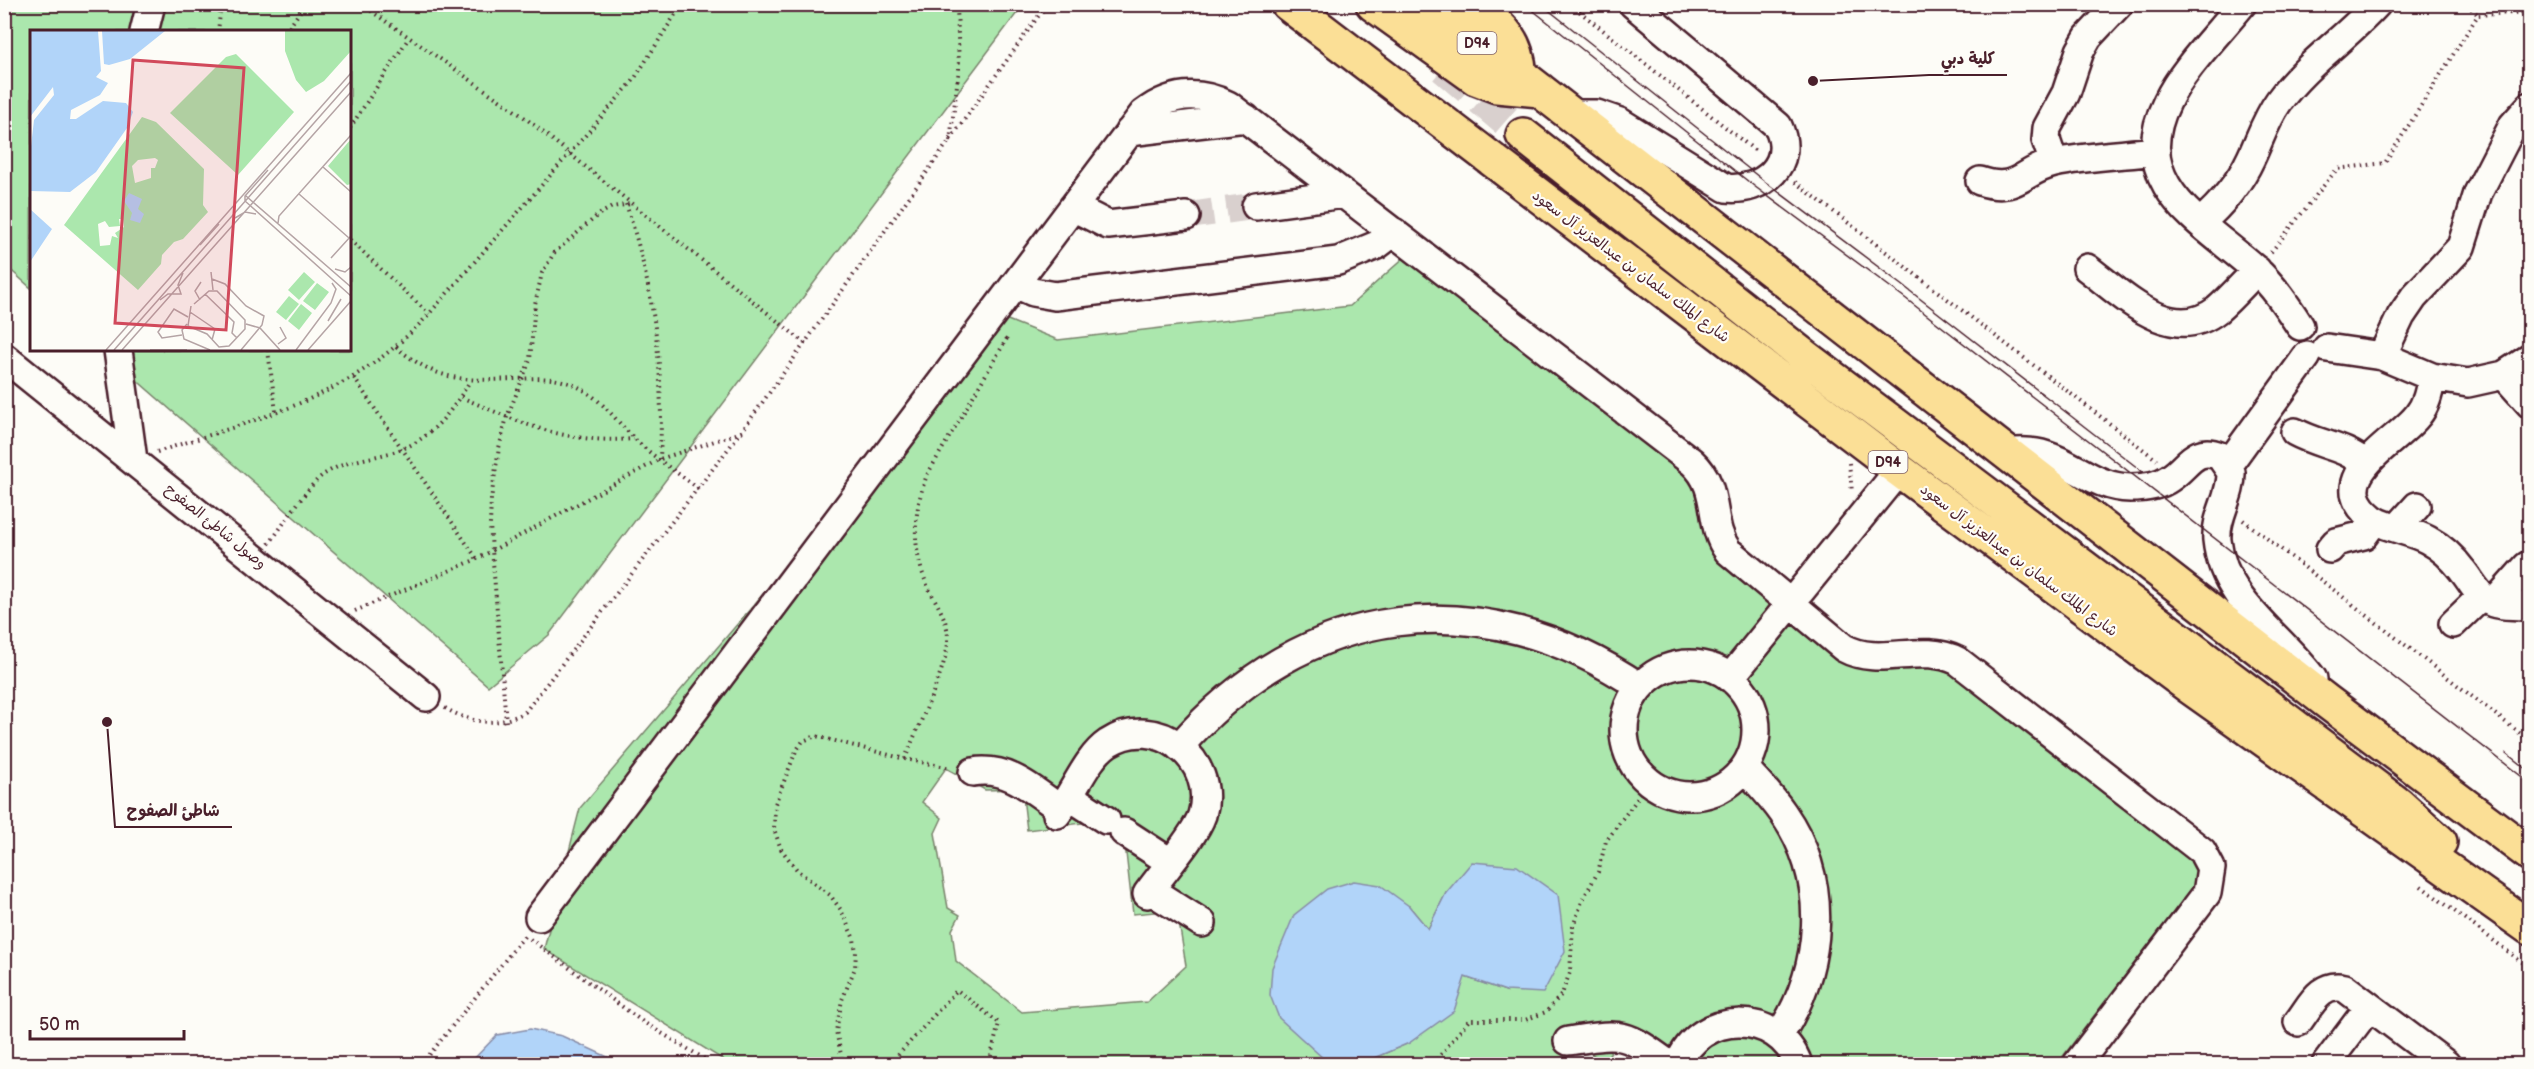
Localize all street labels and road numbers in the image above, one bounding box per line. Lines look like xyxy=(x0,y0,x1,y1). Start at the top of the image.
road number: D94 xyxy=(1458,32,1496,54)
street label: شارع الملك سلمان بن عبدالعزيز آل سعود xyxy=(1528,186,1733,347)
road number: D94 xyxy=(1868,451,1908,473)
street label: وصول شاطئ الصفوح xyxy=(161,480,270,573)
street label: شارع الملك سلمان بن عبدالعزيز آل سعود xyxy=(1916,480,2121,641)

